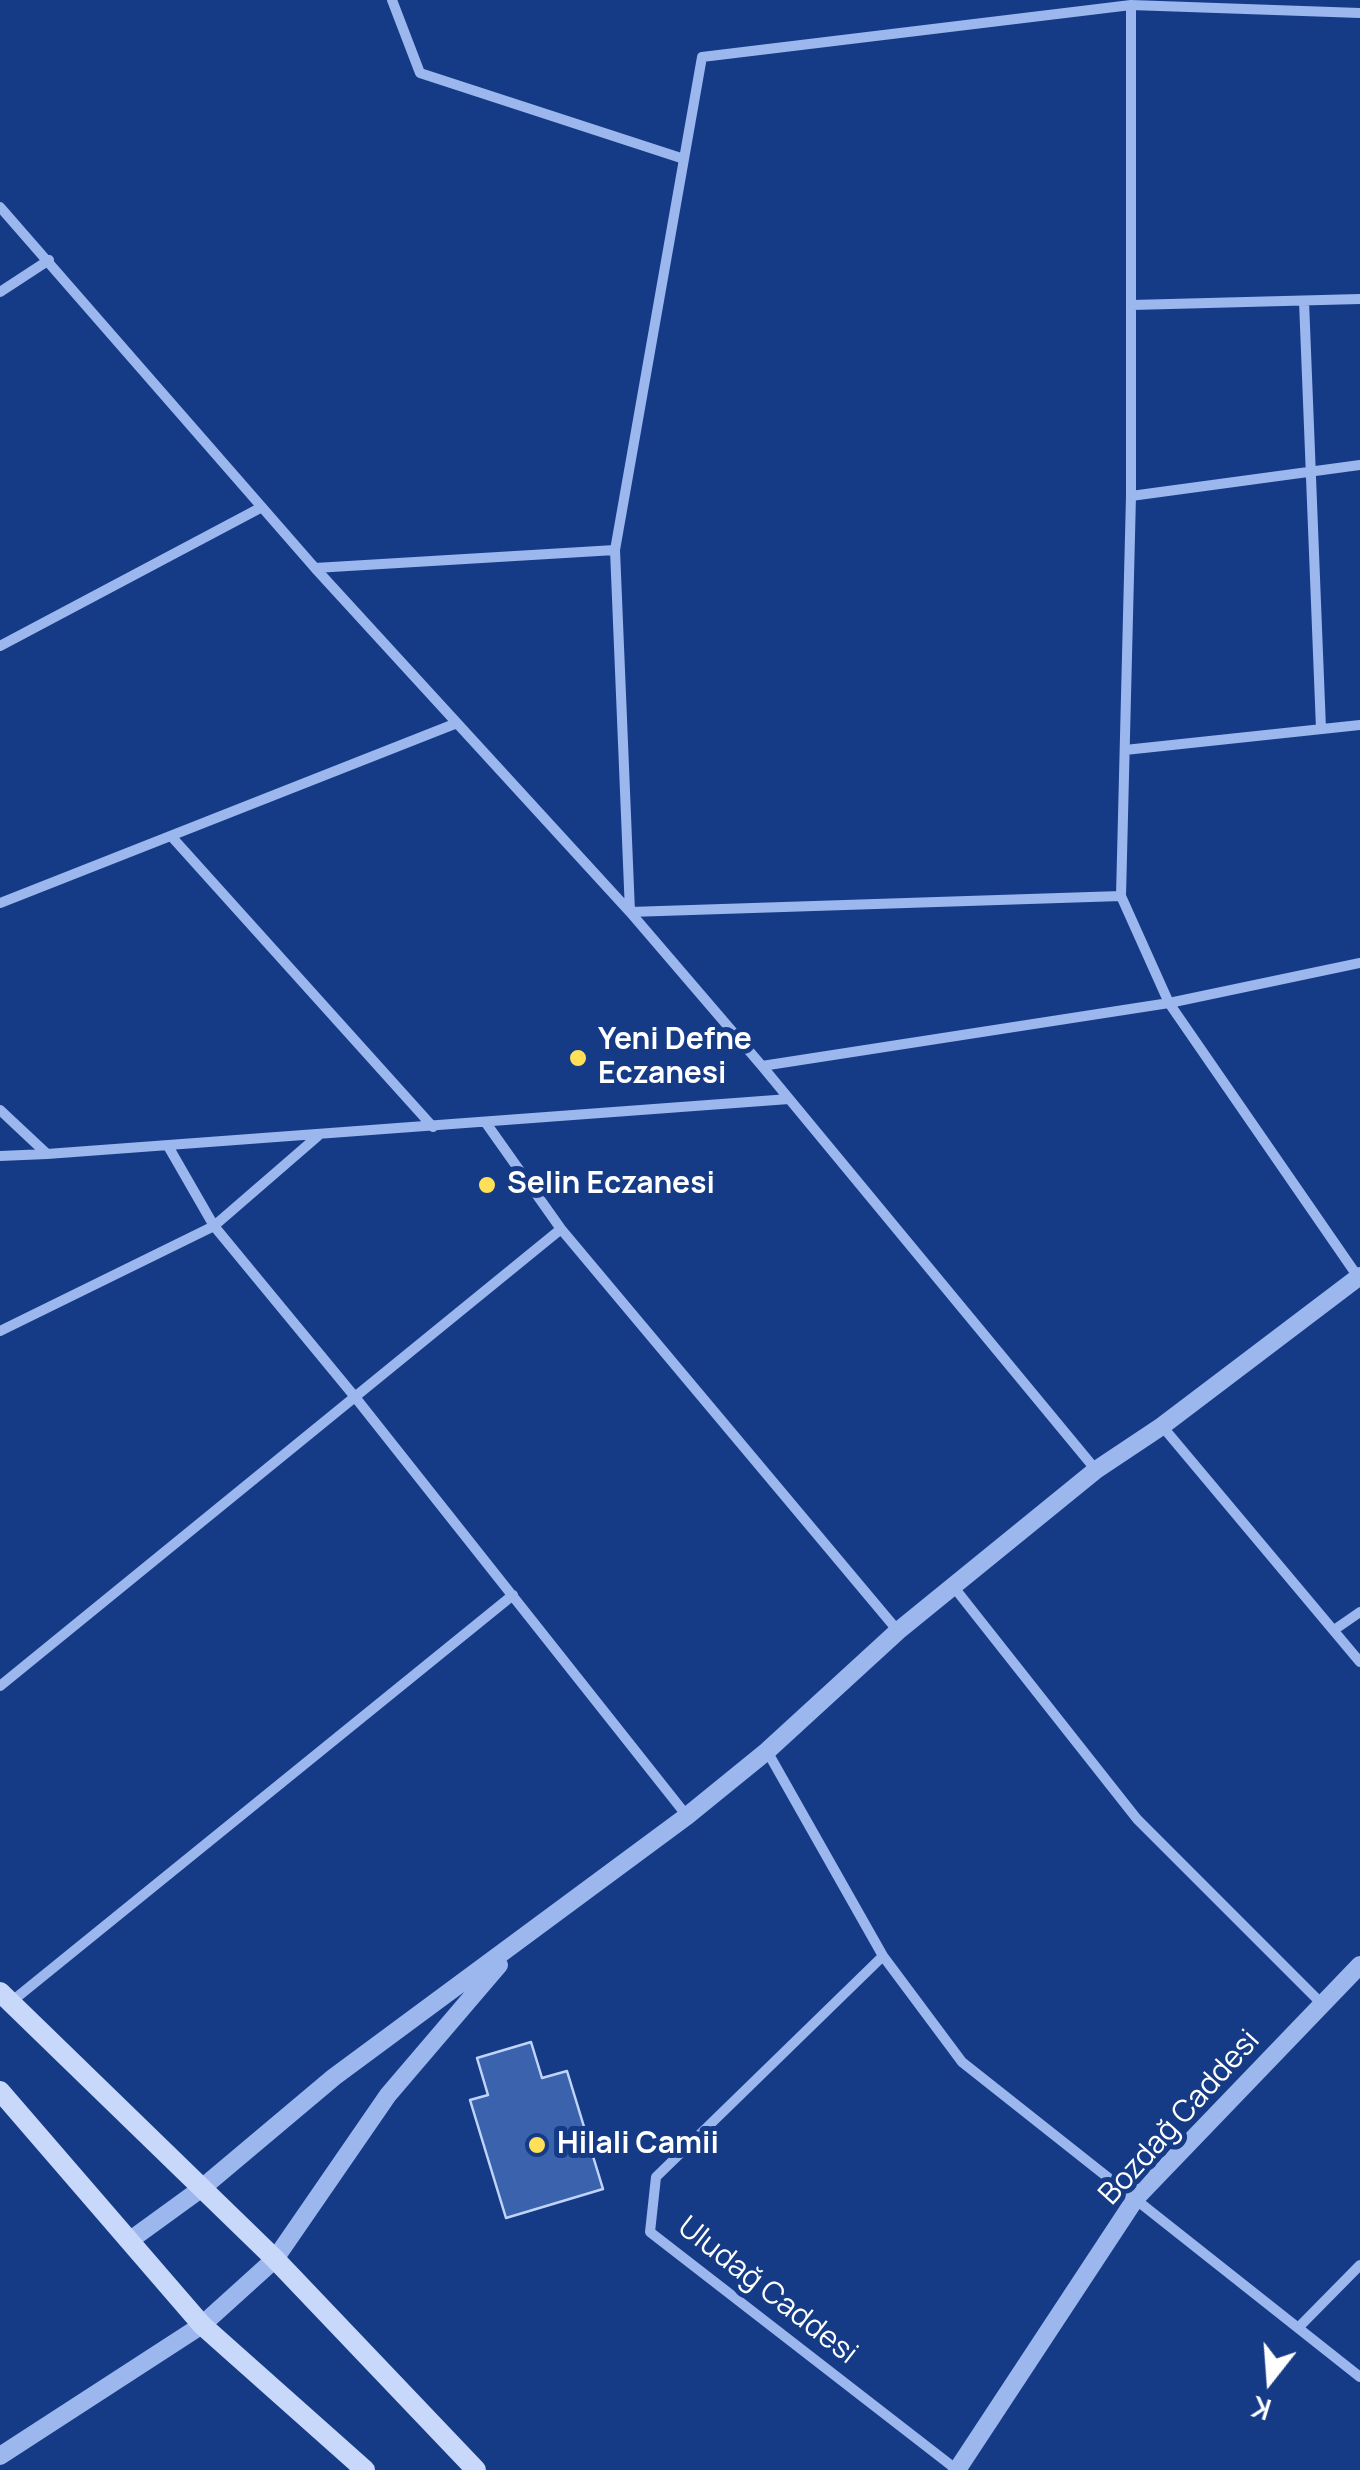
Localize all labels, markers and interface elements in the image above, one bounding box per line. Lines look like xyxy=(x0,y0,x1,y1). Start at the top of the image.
place label: Yeni Defne Eczanesi xyxy=(598,1023,752,1094)
marker: Yeni Defne Eczanesi xyxy=(567,1047,589,1069)
place label: Selin Eczanesi xyxy=(507,1167,715,1203)
marker: Selin Eczanesi xyxy=(476,1174,498,1196)
street label: Bozdağ Caddesi xyxy=(1092,2023,1268,2213)
place label: Hilali Camii xyxy=(557,2127,719,2163)
marker: Hilali Camii xyxy=(526,2134,548,2156)
street label: Uludağ Caddesi xyxy=(670,2210,864,2372)
north arrow xyxy=(1220,2330,1320,2430)
text: K xyxy=(1247,2388,1275,2430)

